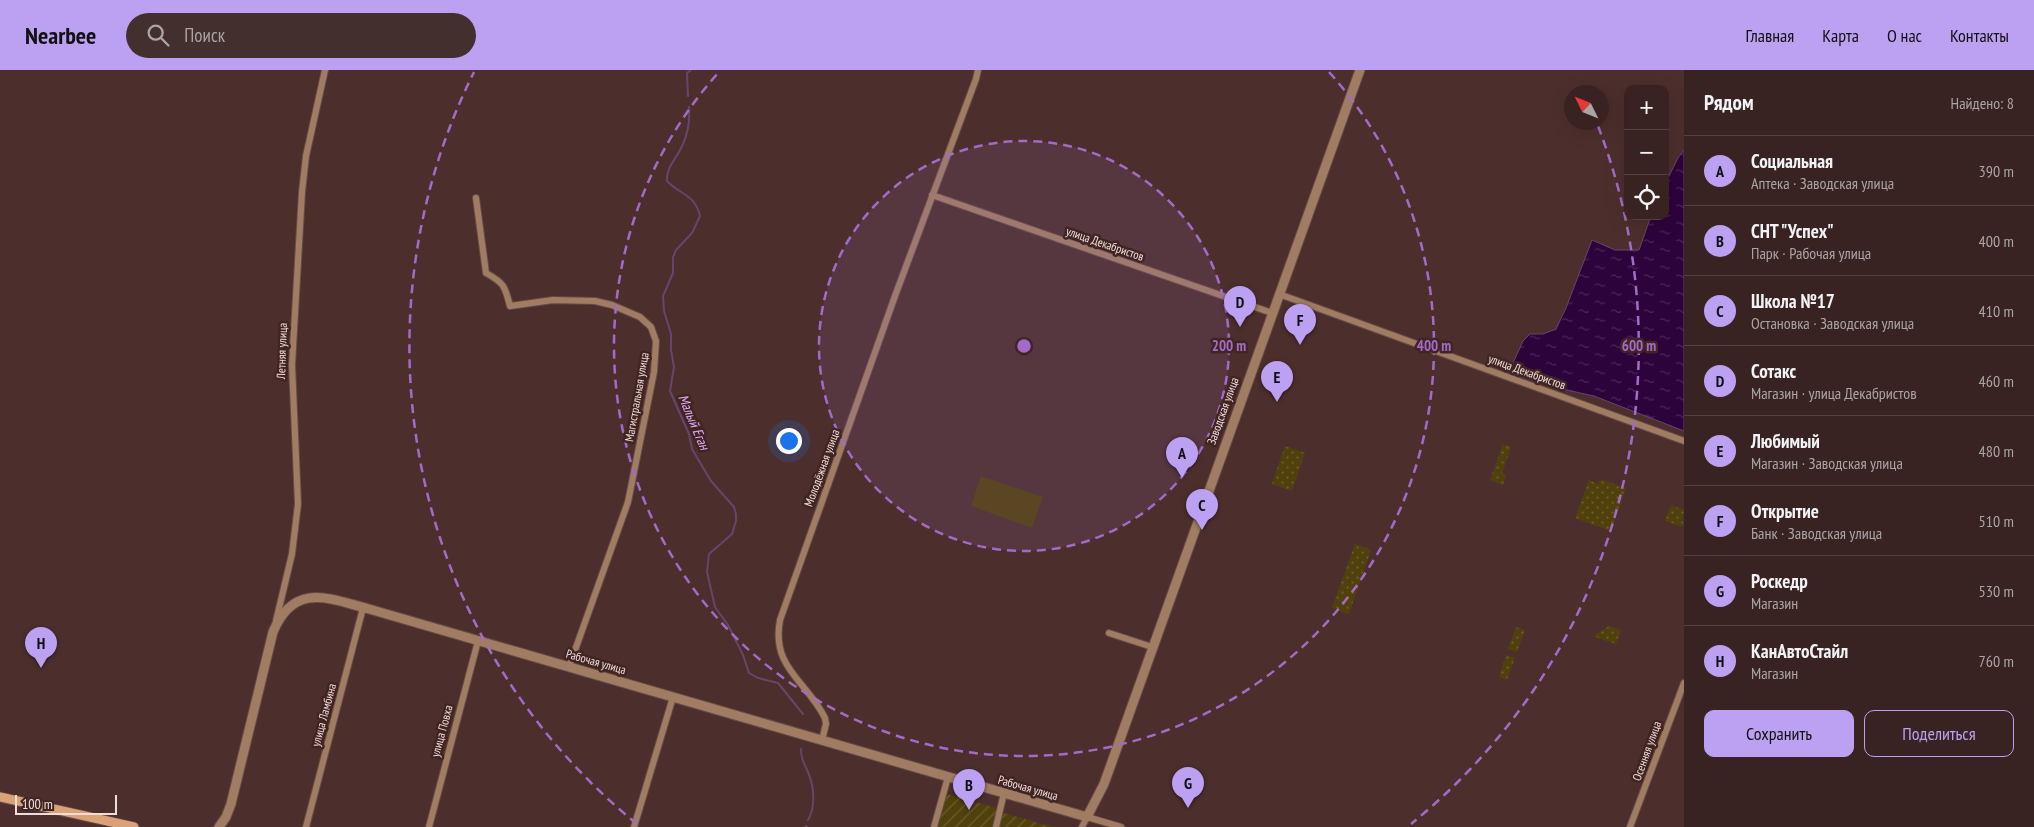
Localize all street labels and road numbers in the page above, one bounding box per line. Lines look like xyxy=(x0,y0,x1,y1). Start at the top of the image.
street label: улица Декабристов xyxy=(1064,223,1146,264)
street label: Летняя улица xyxy=(273,322,290,380)
street label: Магистральная улица xyxy=(621,351,652,443)
street label: улица Декабристов xyxy=(1486,351,1568,393)
street label: Заводская улица xyxy=(1203,375,1242,447)
street label: Молодёжная улица xyxy=(801,427,843,509)
street label: Рабочая улица xyxy=(564,646,628,677)
street label: улица Ламбина xyxy=(308,681,339,748)
street label: улица Повха xyxy=(427,703,456,759)
street label: Осенняя улица xyxy=(1629,719,1664,783)
street label: Рабочая улица xyxy=(996,772,1060,803)

